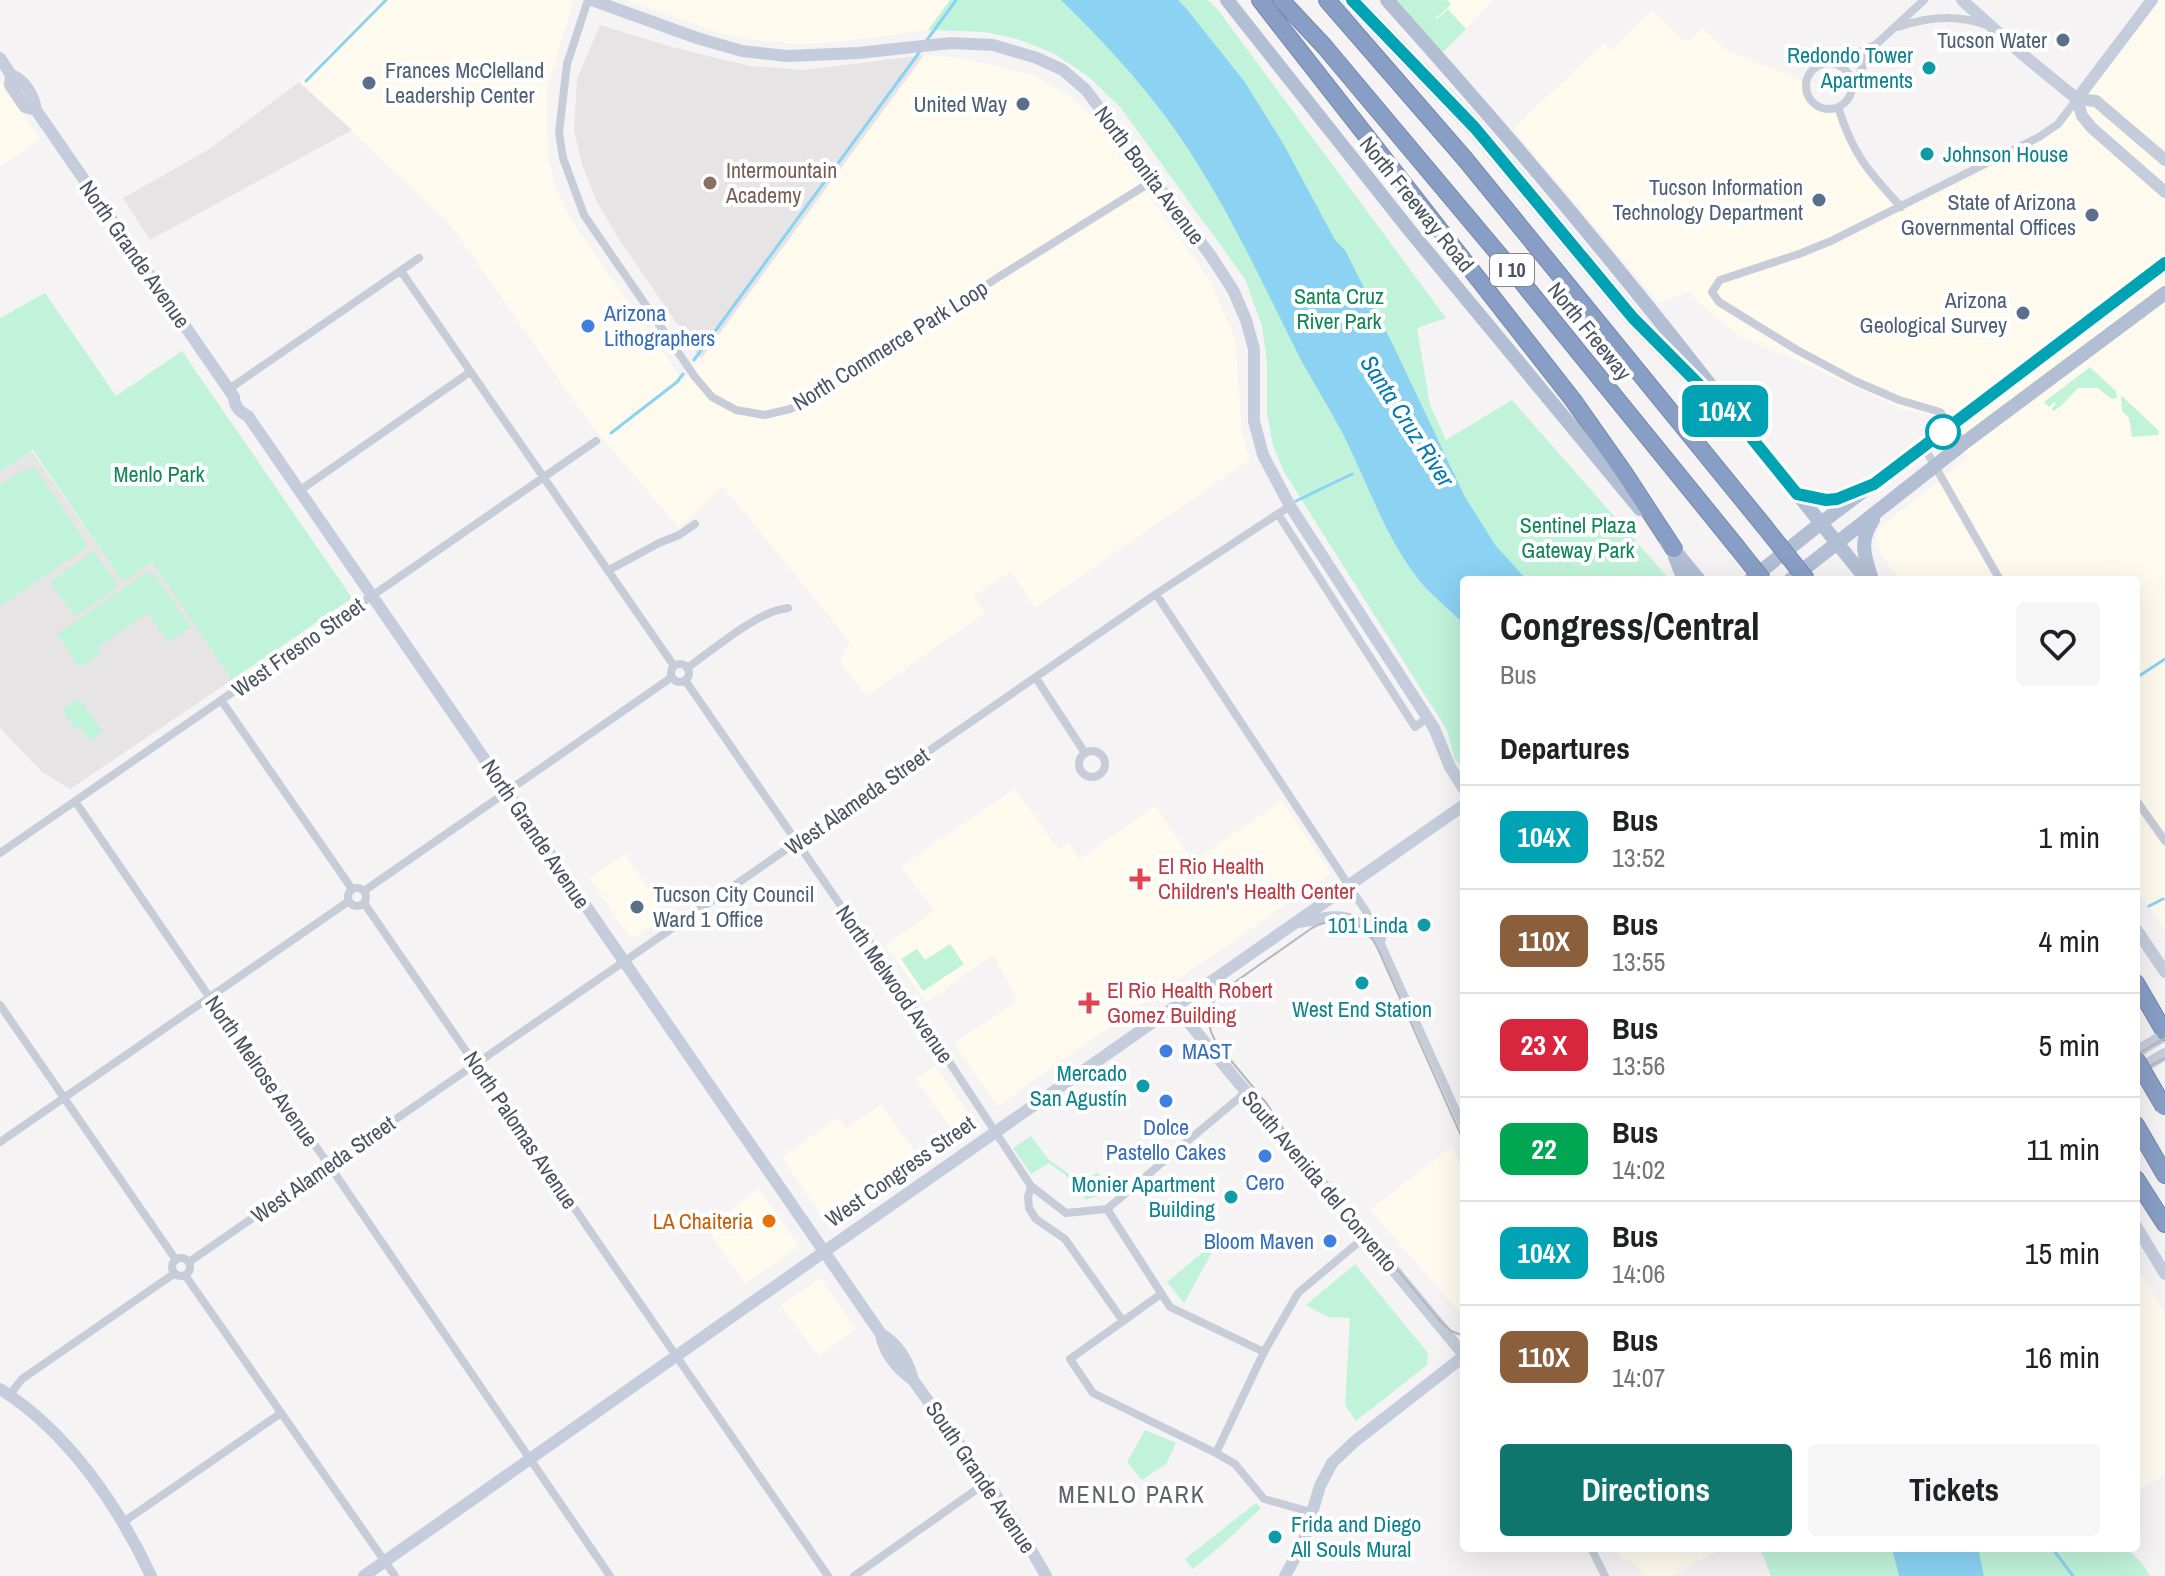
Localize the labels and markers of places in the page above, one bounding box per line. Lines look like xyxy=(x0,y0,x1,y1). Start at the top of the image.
place label: Tucson Water xyxy=(1937,25,2047,55)
marker: Tucson Water xyxy=(2054,31,2072,49)
place label: Redondo Tower Apartments xyxy=(1787,40,1913,95)
place label: Frances McClelland Leadership Center xyxy=(385,55,544,110)
marker: Redondo Tower Apartments xyxy=(1920,59,1938,77)
marker: Frances McClelland Leadership Center xyxy=(360,74,378,92)
place label: United Way xyxy=(913,89,1007,119)
marker: United Way xyxy=(1014,95,1032,113)
place label: Johnson House xyxy=(1943,139,2068,169)
marker: Johnson House xyxy=(1918,145,1936,163)
place label: Intermountain Academy xyxy=(725,155,837,210)
place label: Tucson Information Technology Department xyxy=(1612,172,1803,227)
marker: Intermountain Academy xyxy=(701,174,719,192)
place label: State of Arizona Governmental Offices xyxy=(1901,187,2076,242)
marker: Tucson Information Technology Department xyxy=(1810,191,1828,209)
marker: State of Arizona Governmental Offices xyxy=(2083,206,2101,224)
place label: Arizona Geological Survey xyxy=(1860,285,2007,340)
place label: Arizona Lithographers xyxy=(603,298,715,353)
marker: Arizona Geological Survey xyxy=(2014,304,2032,322)
marker: Arizona Lithographers xyxy=(579,317,597,335)
unlabelled marker xyxy=(1926,415,1960,449)
place label: El Rio Health Children's Health Center xyxy=(1158,851,1355,906)
marker: El Rio Health Children's Health Center xyxy=(1129,868,1151,890)
place label: Tucson City Council Ward 1 Office xyxy=(653,879,814,934)
marker: Tucson City Council Ward 1 Office xyxy=(628,898,646,916)
place label: 101 Linda xyxy=(1328,910,1408,940)
marker: 101 Linda xyxy=(1415,916,1433,934)
marker: West End Station xyxy=(1353,974,1371,992)
place label: El Rio Health Robert Gomez Building xyxy=(1107,975,1272,1030)
marker: El Rio Health Robert Gomez Building xyxy=(1078,992,1100,1014)
place label: West End Station xyxy=(1292,994,1432,1024)
place label: MAST xyxy=(1182,1036,1232,1066)
marker: MAST xyxy=(1157,1042,1175,1060)
place label: Mercado San Agustín xyxy=(1030,1058,1127,1113)
marker: Mercado San Agustín xyxy=(1134,1077,1152,1095)
marker: Dolce Pastello Cakes xyxy=(1157,1092,1175,1110)
place label: Dolce Pastello Cakes xyxy=(1106,1112,1226,1167)
marker: Cero xyxy=(1256,1147,1274,1165)
place label: Cero xyxy=(1245,1167,1285,1197)
place label: Monier Apartment Building xyxy=(1072,1169,1215,1224)
marker: Monier Apartment Building xyxy=(1222,1188,1240,1206)
place label: LA Chaiteria xyxy=(653,1206,753,1236)
marker: LA Chaiteria xyxy=(760,1212,778,1230)
place label: Bloom Maven xyxy=(1204,1226,1314,1256)
marker: Bloom Maven xyxy=(1321,1232,1339,1250)
place label: Frida and Diego All Souls Mural xyxy=(1290,1509,1421,1564)
marker: Frida and Diego All Souls Mural xyxy=(1266,1528,1284,1546)

